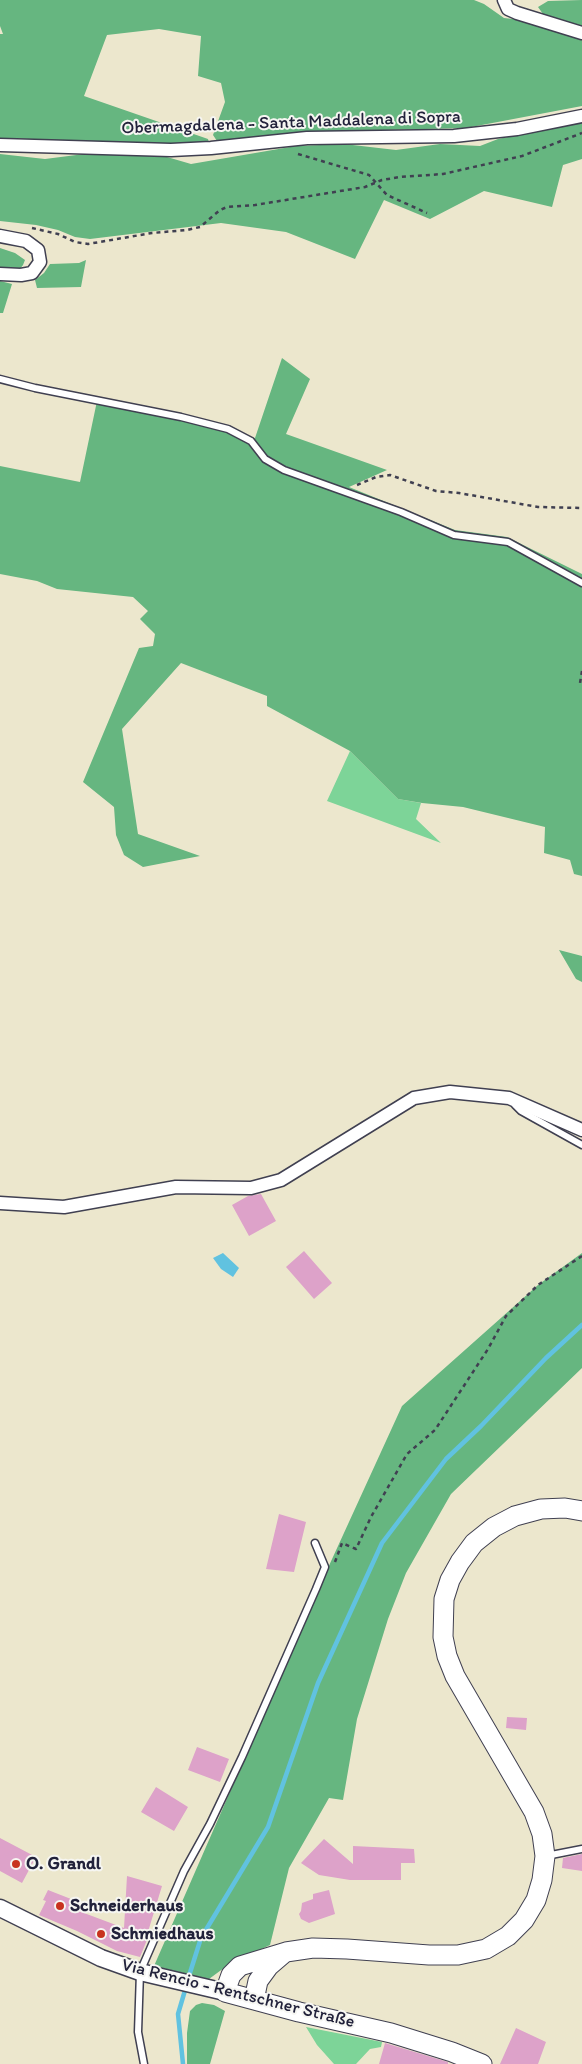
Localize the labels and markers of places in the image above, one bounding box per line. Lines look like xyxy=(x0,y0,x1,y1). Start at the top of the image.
place label: O. Grandl xyxy=(26,1853,101,1875)
marker: O. Grandl xyxy=(10,1858,22,1870)
place label: Schneiderhaus xyxy=(70,1895,183,1917)
marker: Schneiderhaus xyxy=(54,1900,66,1912)
place label: Schmiedhaus xyxy=(111,1923,214,1945)
marker: Schmiedhaus xyxy=(95,1928,107,1940)

